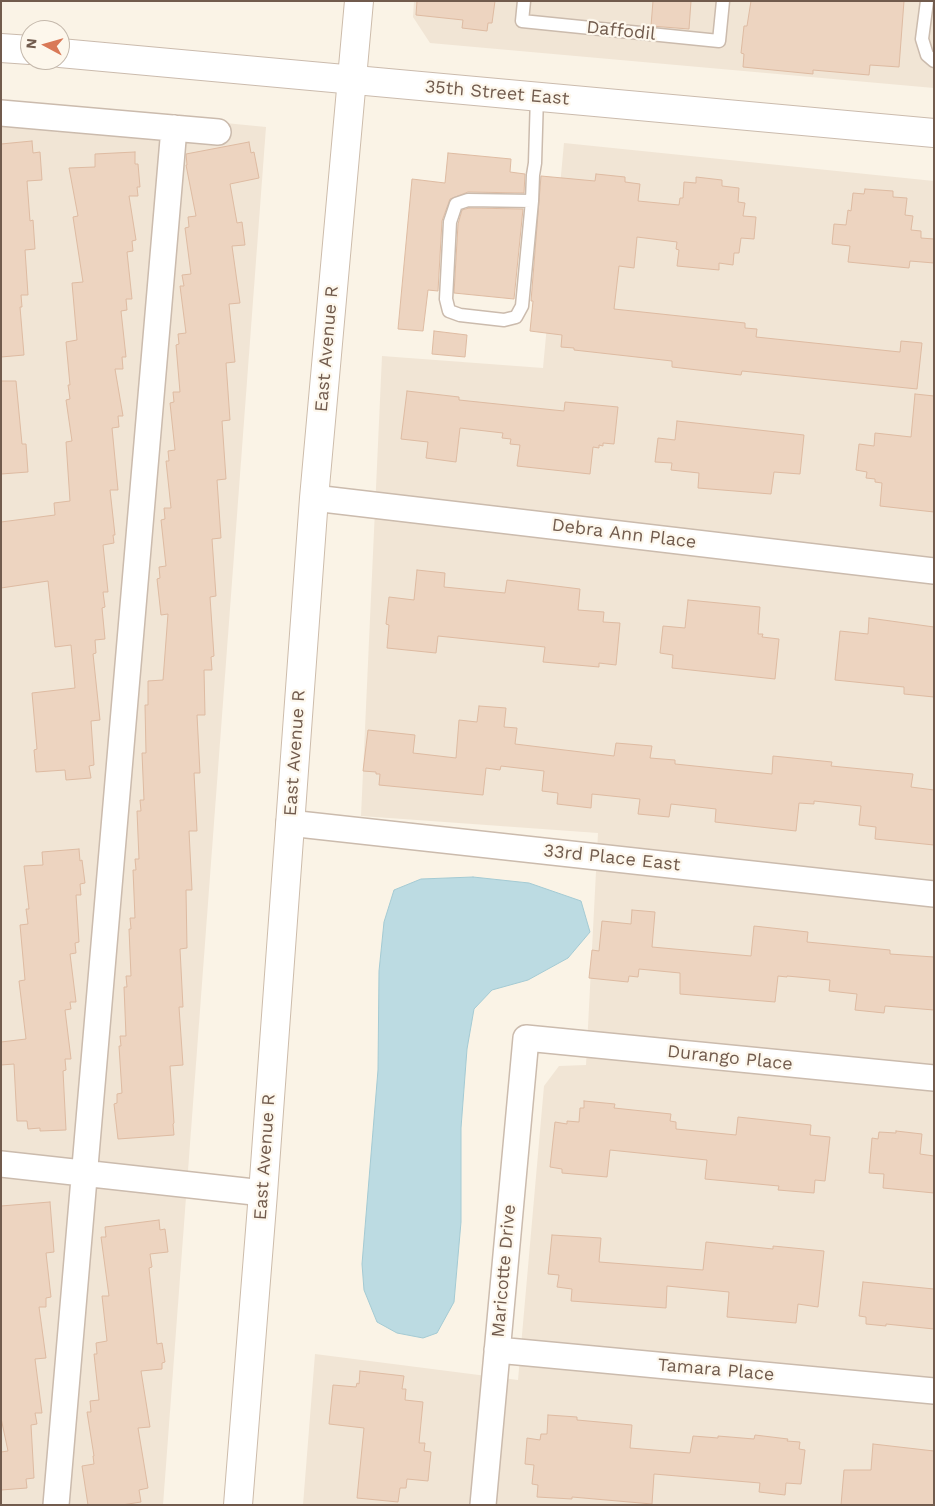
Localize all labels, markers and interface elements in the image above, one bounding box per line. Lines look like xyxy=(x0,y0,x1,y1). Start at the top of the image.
street label: Daffodil xyxy=(585,17,657,45)
north arrow xyxy=(20,20,70,70)
text: N xyxy=(23,38,40,50)
street label: 35th Street East xyxy=(424,76,570,110)
street label: East Avenue R xyxy=(311,285,343,413)
street label: Debra Ann Place xyxy=(550,514,698,554)
street label: East Avenue R xyxy=(280,689,310,817)
street label: 33rd Place East xyxy=(543,840,681,876)
street label: Durango Place xyxy=(666,1041,794,1075)
street label: East Avenue R xyxy=(250,1093,280,1221)
street label: Maricotte Drive xyxy=(487,1204,521,1338)
street label: Tamara Place xyxy=(657,1354,775,1386)

